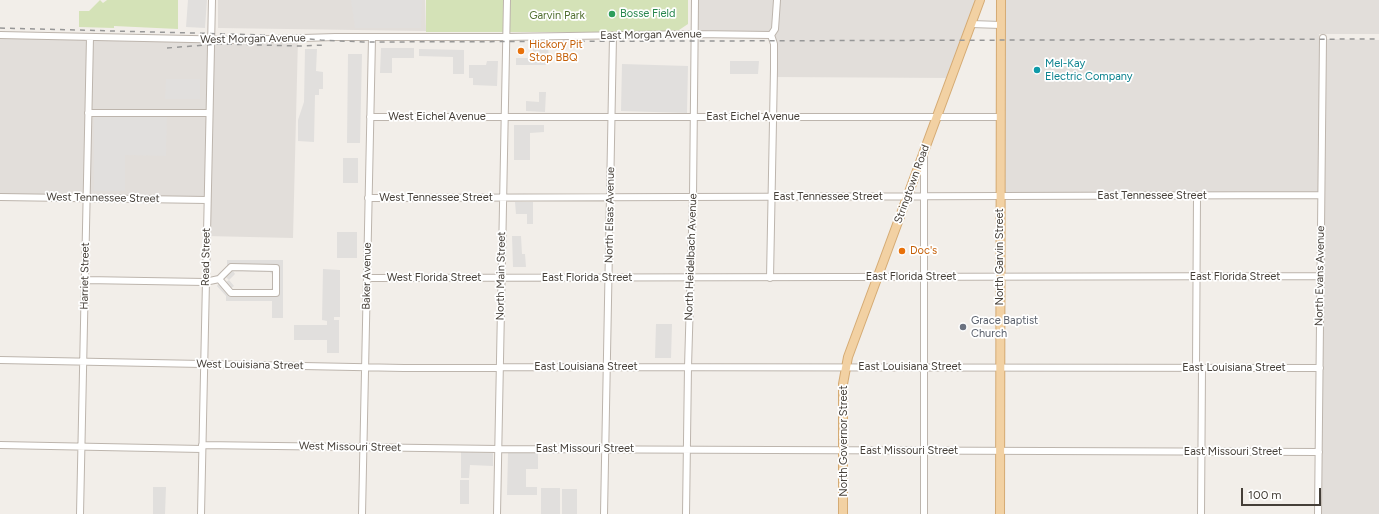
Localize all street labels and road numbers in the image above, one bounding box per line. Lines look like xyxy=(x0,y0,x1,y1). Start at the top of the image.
street label: East Morgan Avenue xyxy=(600,28,702,42)
street label: West Morgan Avenue xyxy=(200,31,306,47)
street label: West Eichel Avenue xyxy=(388,110,486,124)
street label: East Eichel Avenue xyxy=(706,110,800,124)
street label: Stringtown Road xyxy=(892,143,932,225)
street label: North Elsas Avenue xyxy=(603,167,617,263)
street label: East Tennessee Street xyxy=(1097,189,1207,203)
street label: West Tennessee Street xyxy=(46,190,160,206)
street label: East Tennessee Street xyxy=(773,190,883,204)
street label: West Tennessee Street xyxy=(379,191,493,205)
street label: North Heidelbach Avenue xyxy=(682,193,700,321)
street label: North Garvin Street xyxy=(993,208,1007,306)
street label: North Evans Avenue xyxy=(1313,226,1327,326)
street label: Read Street xyxy=(199,228,213,286)
street label: North Main Street xyxy=(494,232,508,320)
street label: Harriet Street xyxy=(78,242,92,310)
street label: Baker Avenue xyxy=(360,242,374,310)
street label: East Florida Street xyxy=(866,270,956,284)
street label: East Florida Street xyxy=(1190,270,1280,284)
street label: West Florida Street xyxy=(387,271,481,285)
street label: East Florida Street xyxy=(542,271,632,285)
street label: West Louisiana Street xyxy=(196,357,304,373)
street label: East Louisiana Street xyxy=(534,360,638,374)
street label: East Louisiana Street xyxy=(858,360,962,374)
street label: East Louisiana Street xyxy=(1182,361,1286,375)
street label: North Governor Street xyxy=(837,385,851,497)
street label: West Missouri Street xyxy=(299,440,401,454)
street label: East Missouri Street xyxy=(536,442,634,456)
street label: East Missouri Street xyxy=(860,444,958,458)
street label: East Missouri Street xyxy=(1184,445,1282,459)

